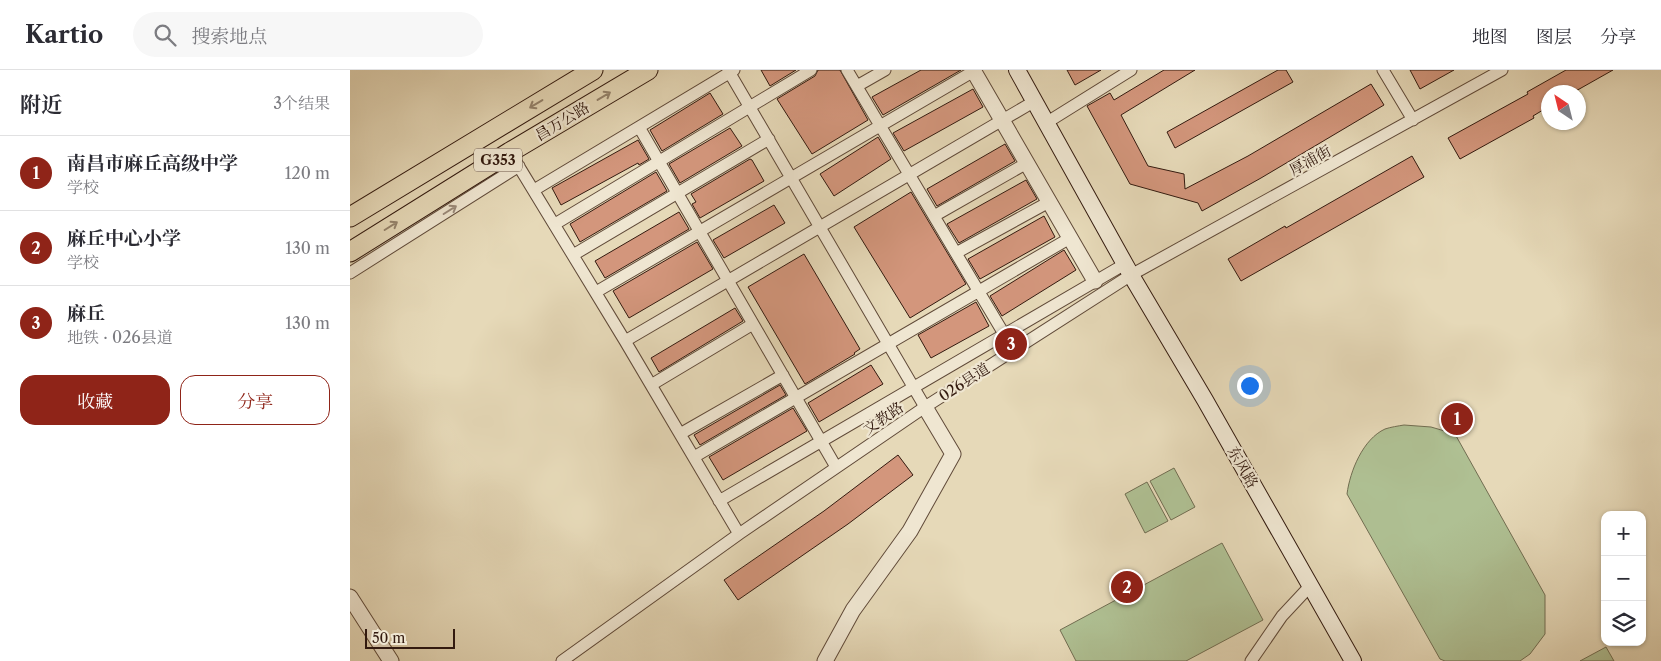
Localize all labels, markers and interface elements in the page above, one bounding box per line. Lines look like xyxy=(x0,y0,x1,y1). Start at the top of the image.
search box xyxy=(133,12,483,57)
text: Kartio xyxy=(25,20,103,49)
icon: search xyxy=(151,21,179,49)
text: 搜索地点 xyxy=(191,25,267,48)
text: 地图 xyxy=(1472,26,1508,48)
text: 图层 xyxy=(1536,26,1572,48)
text: 分享 xyxy=(1600,26,1636,48)
north arrow xyxy=(1541,85,1586,130)
one-way arrow xyxy=(597,90,611,100)
text: 附近 xyxy=(20,92,62,117)
text: 3个结果 xyxy=(273,93,330,113)
street label: 昌万公路 xyxy=(531,97,593,145)
one-way arrow xyxy=(530,100,544,110)
street label: 厚浦街 xyxy=(1286,141,1334,179)
road number: G353 xyxy=(474,148,522,172)
text: 南昌市麻丘高级中学 xyxy=(67,152,238,175)
text: 1 xyxy=(32,163,40,183)
text: 120 m xyxy=(285,163,330,183)
text: 学校 xyxy=(67,177,99,197)
one-way arrow xyxy=(443,204,457,214)
one-way arrow xyxy=(384,221,398,231)
text: 麻丘中心小学 xyxy=(67,227,181,250)
text: 2 xyxy=(31,238,41,258)
text: 130 m xyxy=(285,238,330,258)
text: 学校 xyxy=(67,252,99,272)
text: 麻丘 xyxy=(67,302,105,325)
text: 3 xyxy=(31,313,41,333)
text: 130 m xyxy=(285,313,330,333)
pin: 3 xyxy=(995,325,1027,363)
text: 地铁 · 026县道 xyxy=(67,327,173,347)
street label: 026县道 xyxy=(935,359,993,405)
your location xyxy=(1237,373,1263,399)
button: 收藏 xyxy=(20,375,170,425)
button: 分享 xyxy=(180,375,330,425)
street label: 文教路 xyxy=(859,398,907,438)
pin: 1 xyxy=(1441,400,1473,438)
street label: 东风路 xyxy=(1224,443,1262,491)
map controls xyxy=(1601,511,1646,646)
button: + xyxy=(1601,511,1646,556)
button: − xyxy=(1601,556,1646,601)
pin: 2 xyxy=(1111,568,1143,606)
button: layers xyxy=(1601,601,1646,646)
scale bar xyxy=(365,626,455,649)
text: 50 m xyxy=(372,629,405,647)

